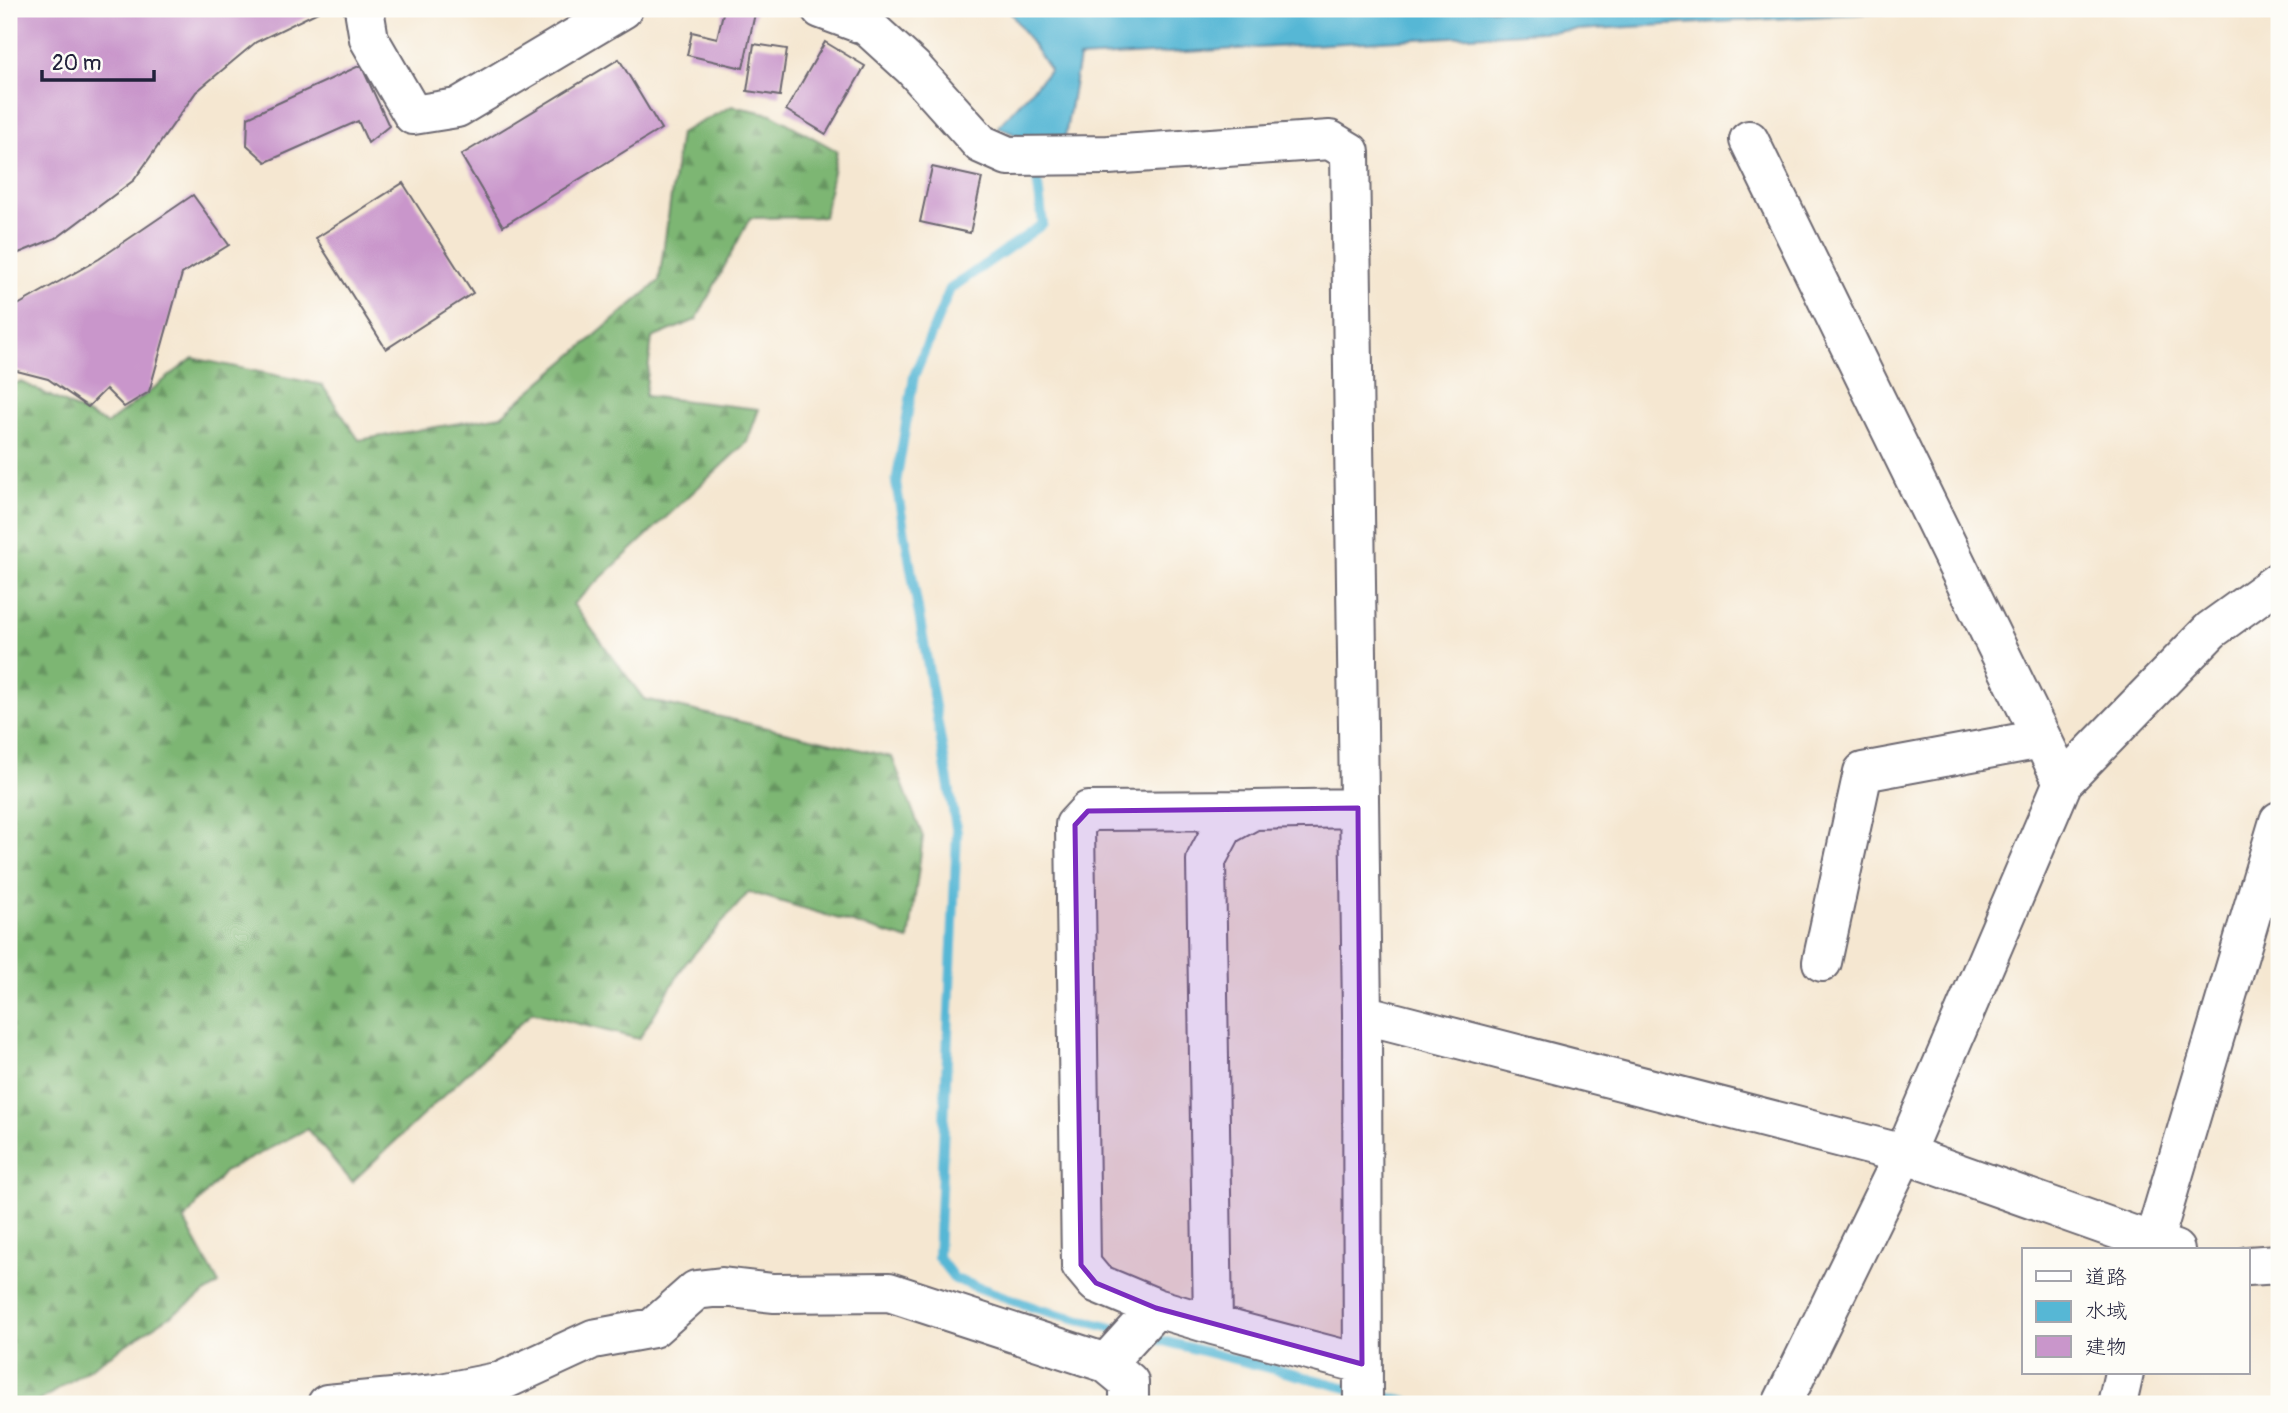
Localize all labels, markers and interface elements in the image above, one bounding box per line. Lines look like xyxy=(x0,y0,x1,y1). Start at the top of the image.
scale bar xyxy=(42,38,154,82)
text: 20 m xyxy=(52,50,101,77)
legend xyxy=(2022,1248,2250,1374)
text: 道路 xyxy=(2085,1264,2127,1291)
text: 水域 xyxy=(2085,1298,2127,1325)
text: 建物 xyxy=(2085,1334,2127,1361)

